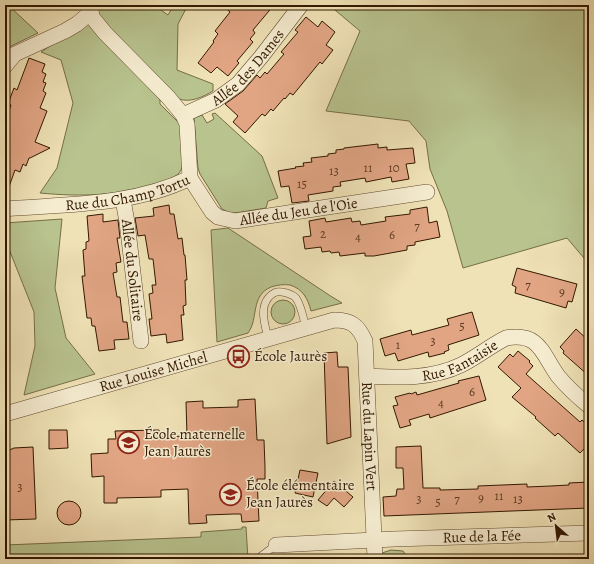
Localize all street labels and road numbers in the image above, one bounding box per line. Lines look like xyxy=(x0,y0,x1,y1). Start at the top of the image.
street label: Allée des Dames xyxy=(206,25,289,111)
street label: Rue du Champ Tortu xyxy=(65,169,194,215)
street label: Allée du Jeu de l'Oie xyxy=(237,193,359,230)
street label: Allée du Solitaire xyxy=(117,217,149,323)
street label: Rue Fantaisie xyxy=(420,335,502,386)
street label: Rue Louise Michel xyxy=(97,347,210,397)
street label: Rue du Lapin Vert xyxy=(357,381,382,491)
street label: Rue de la Fée xyxy=(442,525,522,548)

